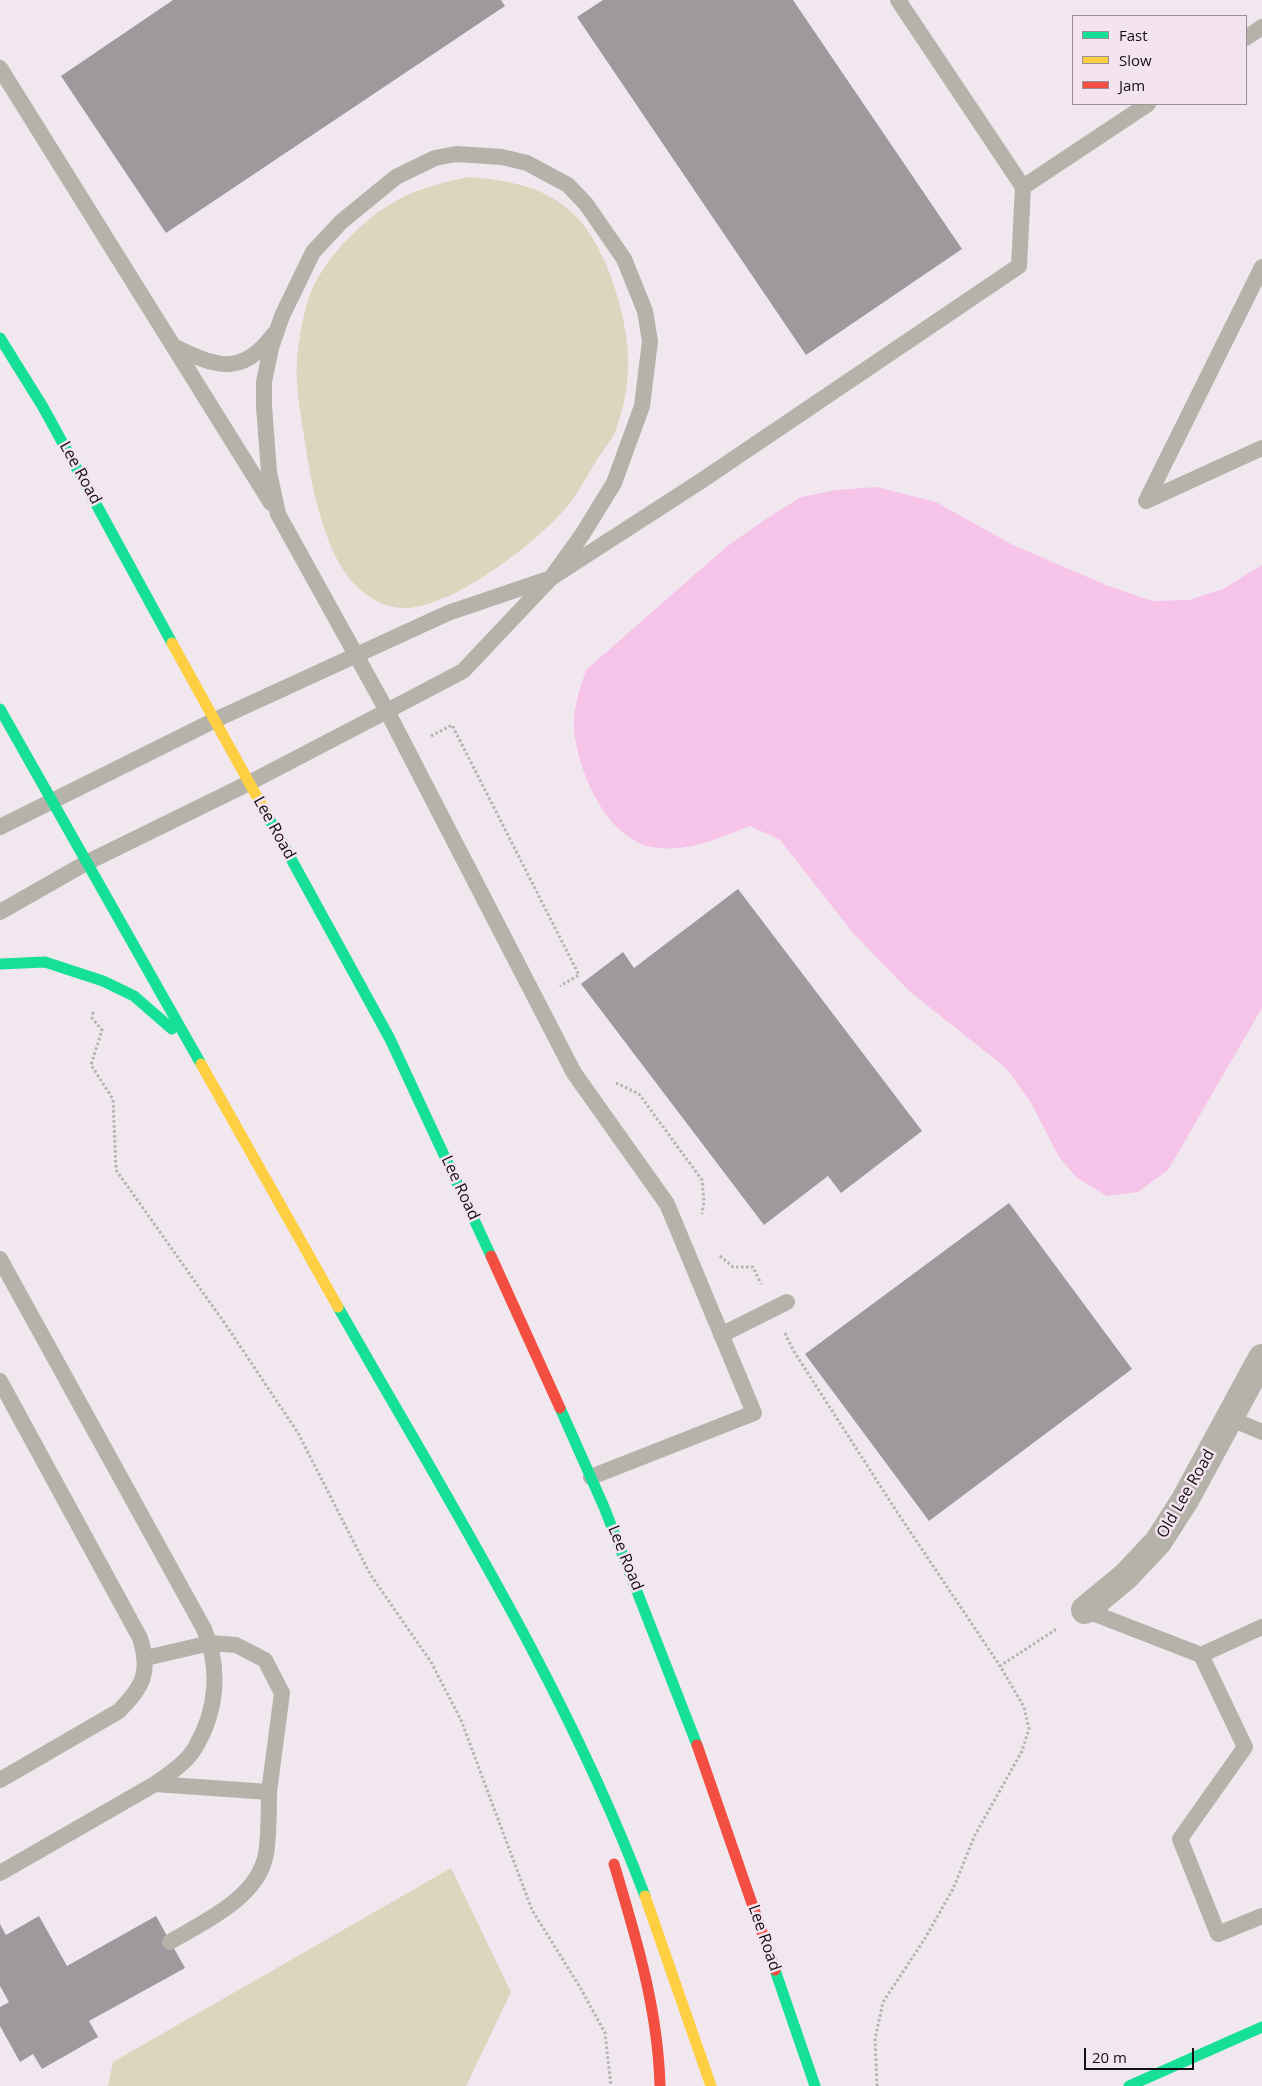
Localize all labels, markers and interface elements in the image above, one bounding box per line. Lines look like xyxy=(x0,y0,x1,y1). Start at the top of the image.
legend xyxy=(1072,15,1247,105)
text: Fast xyxy=(1119,25,1148,45)
text: Slow xyxy=(1119,50,1152,70)
text: Jam xyxy=(1119,75,1145,95)
street label: Lee Road xyxy=(55,438,105,508)
street label: Lee Road xyxy=(249,793,299,863)
street label: Lee Road xyxy=(437,1153,483,1223)
street label: Old Lee Road xyxy=(1153,1446,1219,1542)
street label: Lee Road xyxy=(603,1523,647,1593)
street label: Lee Road xyxy=(744,1902,784,1974)
scale bar xyxy=(1087,2038,1197,2070)
text: 20 m xyxy=(1092,2047,1127,2067)

